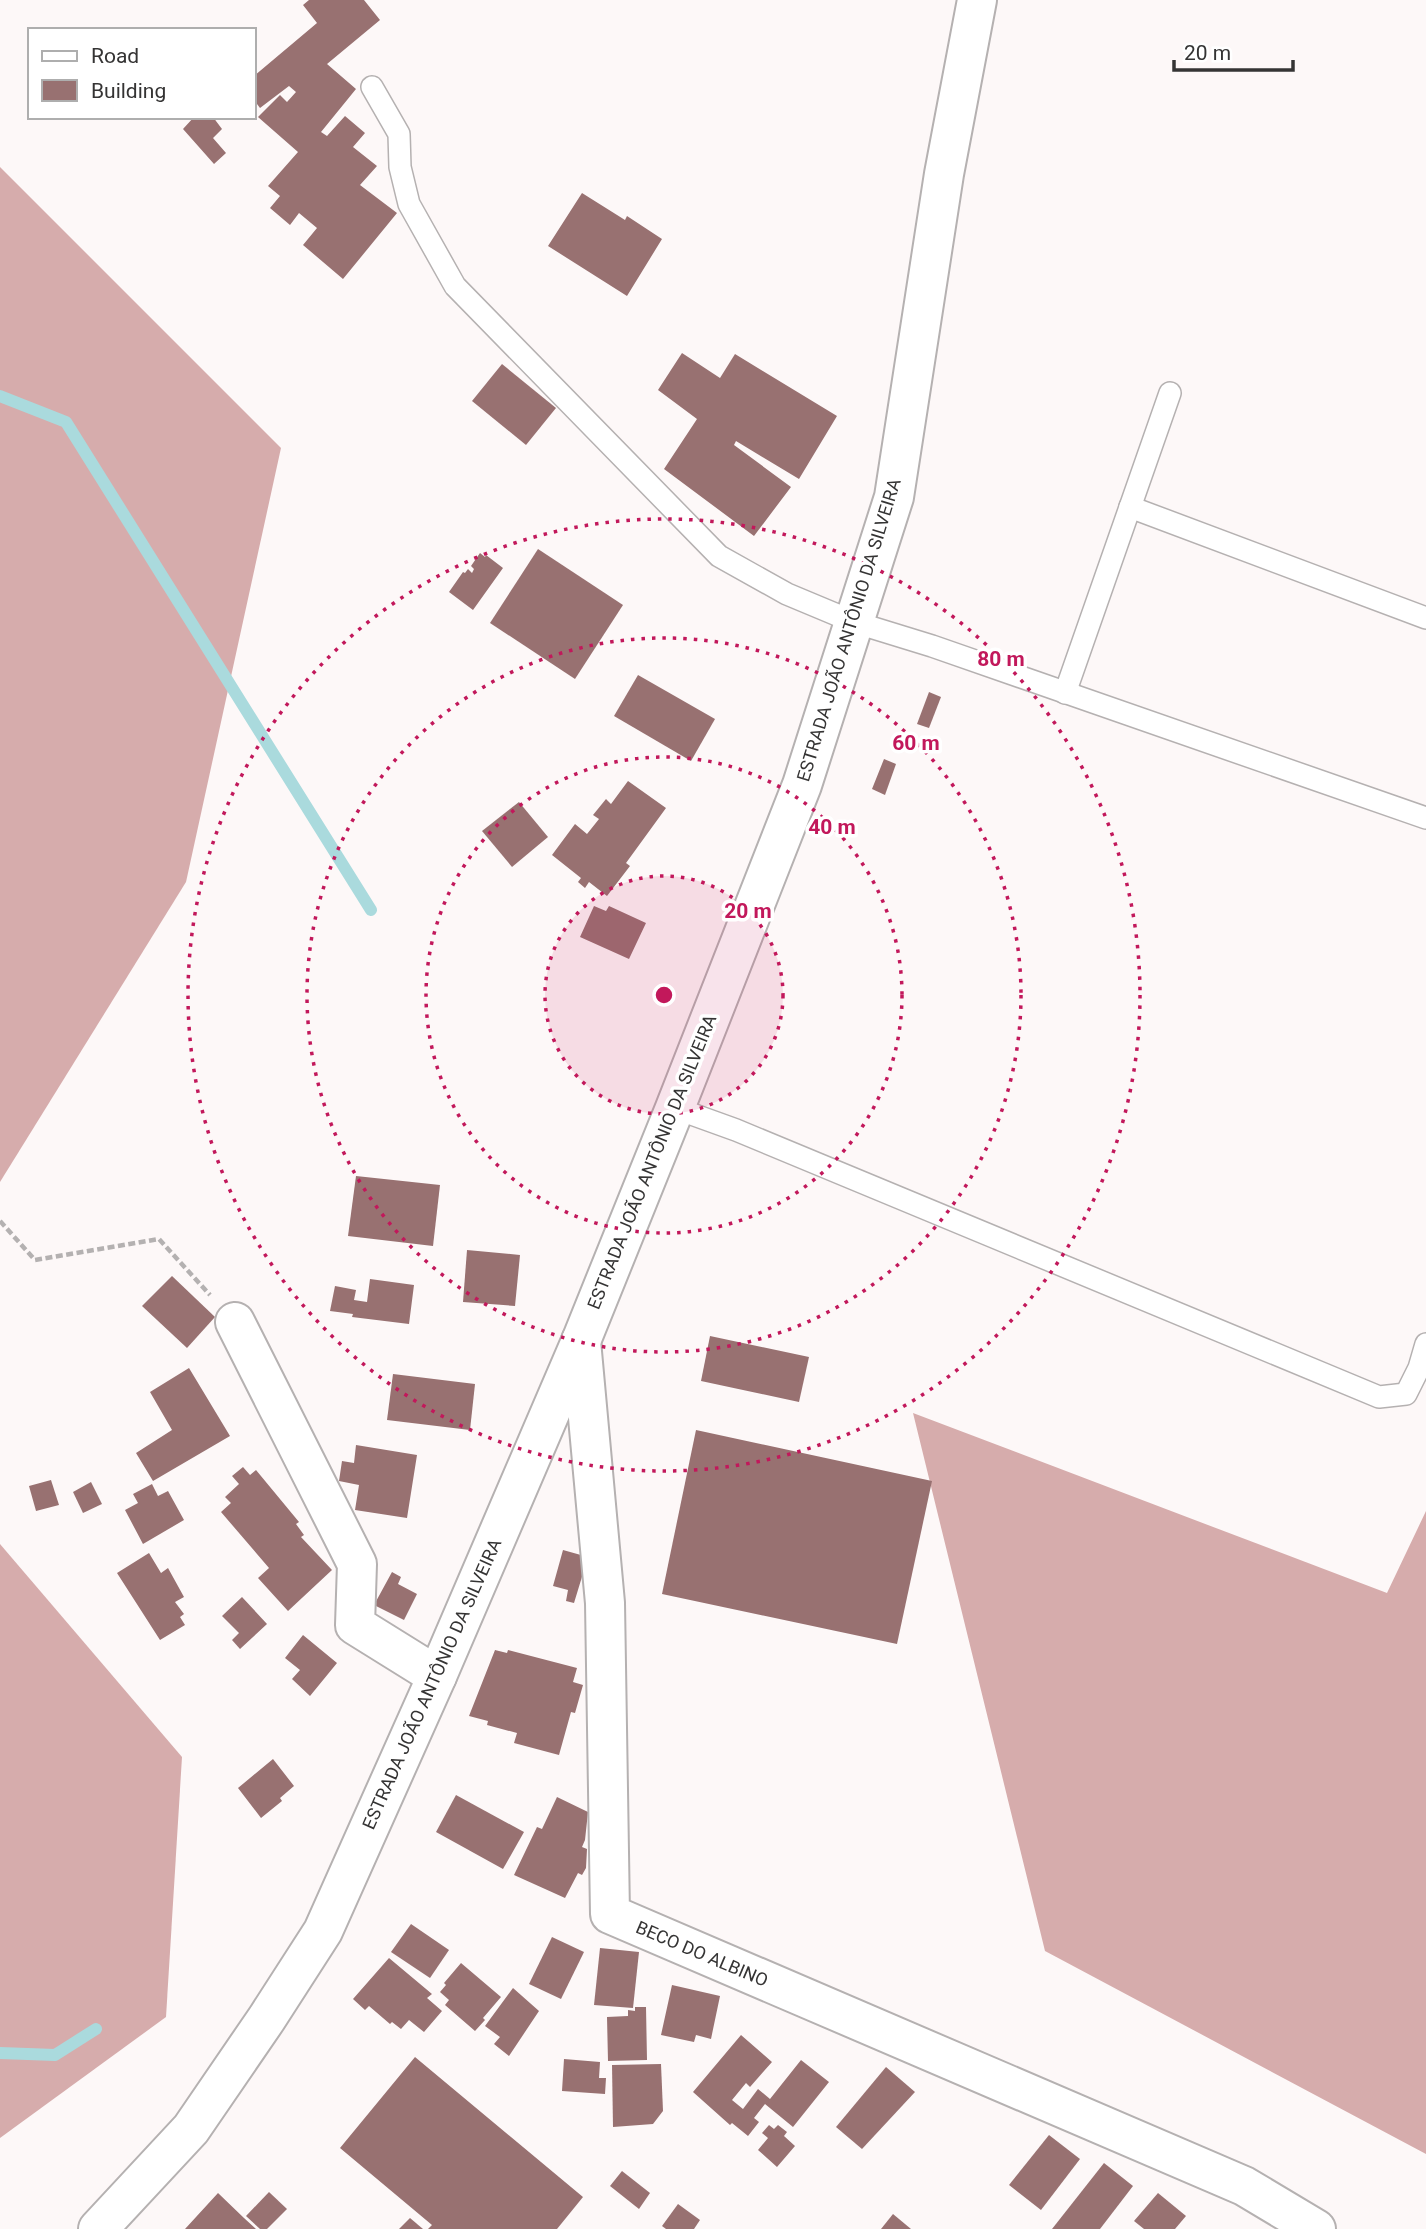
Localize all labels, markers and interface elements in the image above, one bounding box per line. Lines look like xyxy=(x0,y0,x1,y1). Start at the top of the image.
legend xyxy=(28,28,256,119)
scale bar xyxy=(1174,28,1293,72)
text: 20 m xyxy=(1184,41,1231,65)
text: Road xyxy=(91,44,139,68)
text: Building xyxy=(91,79,166,103)
street label: ESTRADA JOÃO ANTÔNIO DA SILVEIRA xyxy=(792,476,905,784)
text: 80 m xyxy=(977,647,1025,671)
text: 60 m xyxy=(892,731,940,755)
text: 40 m xyxy=(808,815,856,839)
text: 20 m xyxy=(724,899,772,923)
centre of rings xyxy=(652,983,676,1007)
street label: ESTRADA JOÃO ANTÔNIO DA SILVEIRA xyxy=(583,1011,721,1312)
street label: ESTRADA JOÃO ANTÔNIO DA SILVEIRA xyxy=(358,1535,505,1832)
street label: BECO DO ALBINO xyxy=(633,1916,771,1991)

